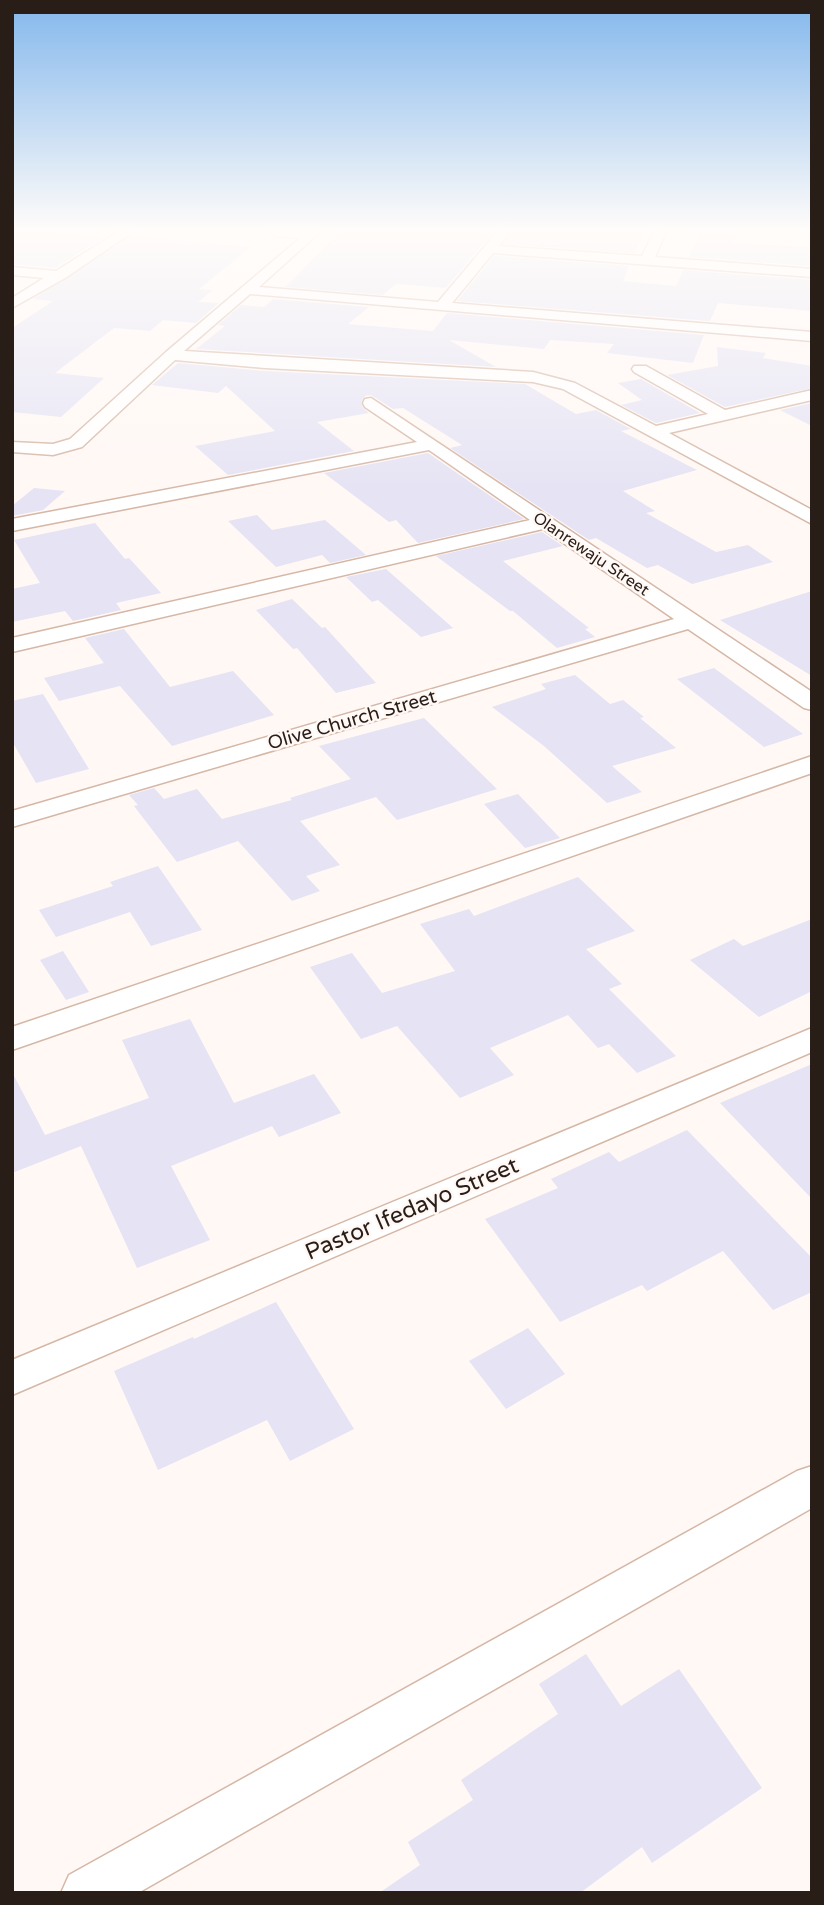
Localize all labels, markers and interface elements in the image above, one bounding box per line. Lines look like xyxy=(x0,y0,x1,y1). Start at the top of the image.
street label: Olanrewaju Street xyxy=(529,508,653,600)
street label: Olive Church Street xyxy=(265,685,439,755)
street label: Pastor Ifedayo Street xyxy=(301,1151,523,1267)

